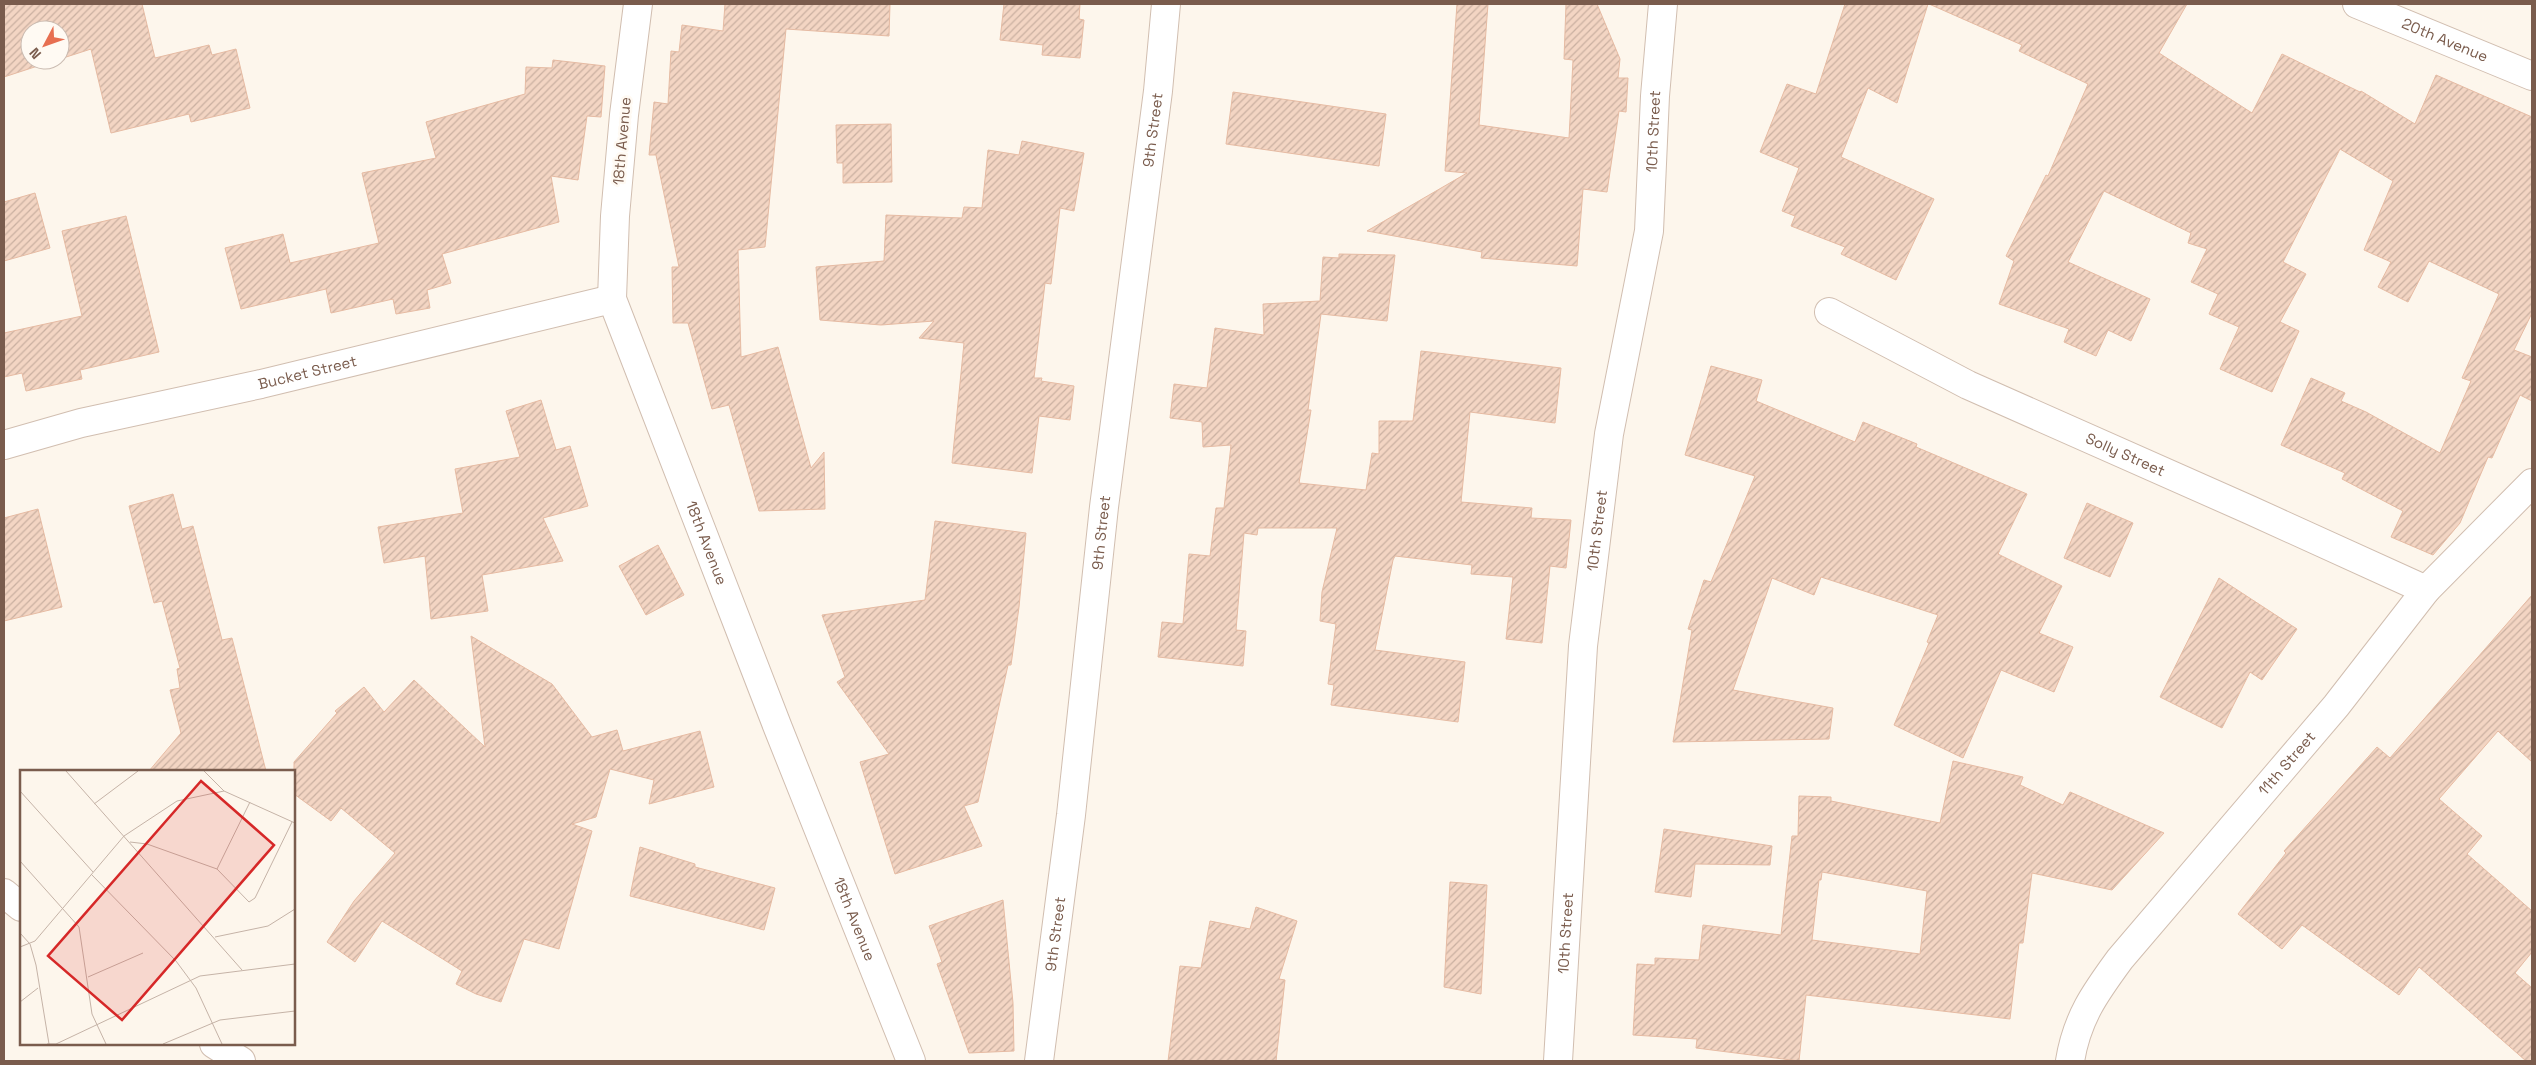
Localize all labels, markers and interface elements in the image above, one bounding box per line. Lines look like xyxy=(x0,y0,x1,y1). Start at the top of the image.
street label: 20th Avenue xyxy=(2399,13,2491,66)
north arrow xyxy=(20,20,70,70)
text: N xyxy=(25,44,45,63)
street label: 10th Street xyxy=(1642,90,1664,173)
street label: 9th Street xyxy=(1138,91,1167,168)
street label: 18th Avenue xyxy=(608,96,635,186)
street label: Bucket Street xyxy=(256,351,359,393)
street label: Solly Street xyxy=(2083,428,2168,480)
street label: 10th Street xyxy=(1582,489,1611,572)
street label: 9th Street xyxy=(1087,494,1114,571)
street label: 18th Avenue xyxy=(682,498,732,588)
street label: 11th Street xyxy=(2254,727,2319,799)
inset map xyxy=(20,770,295,1045)
street label: 18th Avenue xyxy=(830,874,880,963)
street label: 10th Street xyxy=(1553,892,1577,975)
street label: 9th Street xyxy=(1041,895,1069,972)

